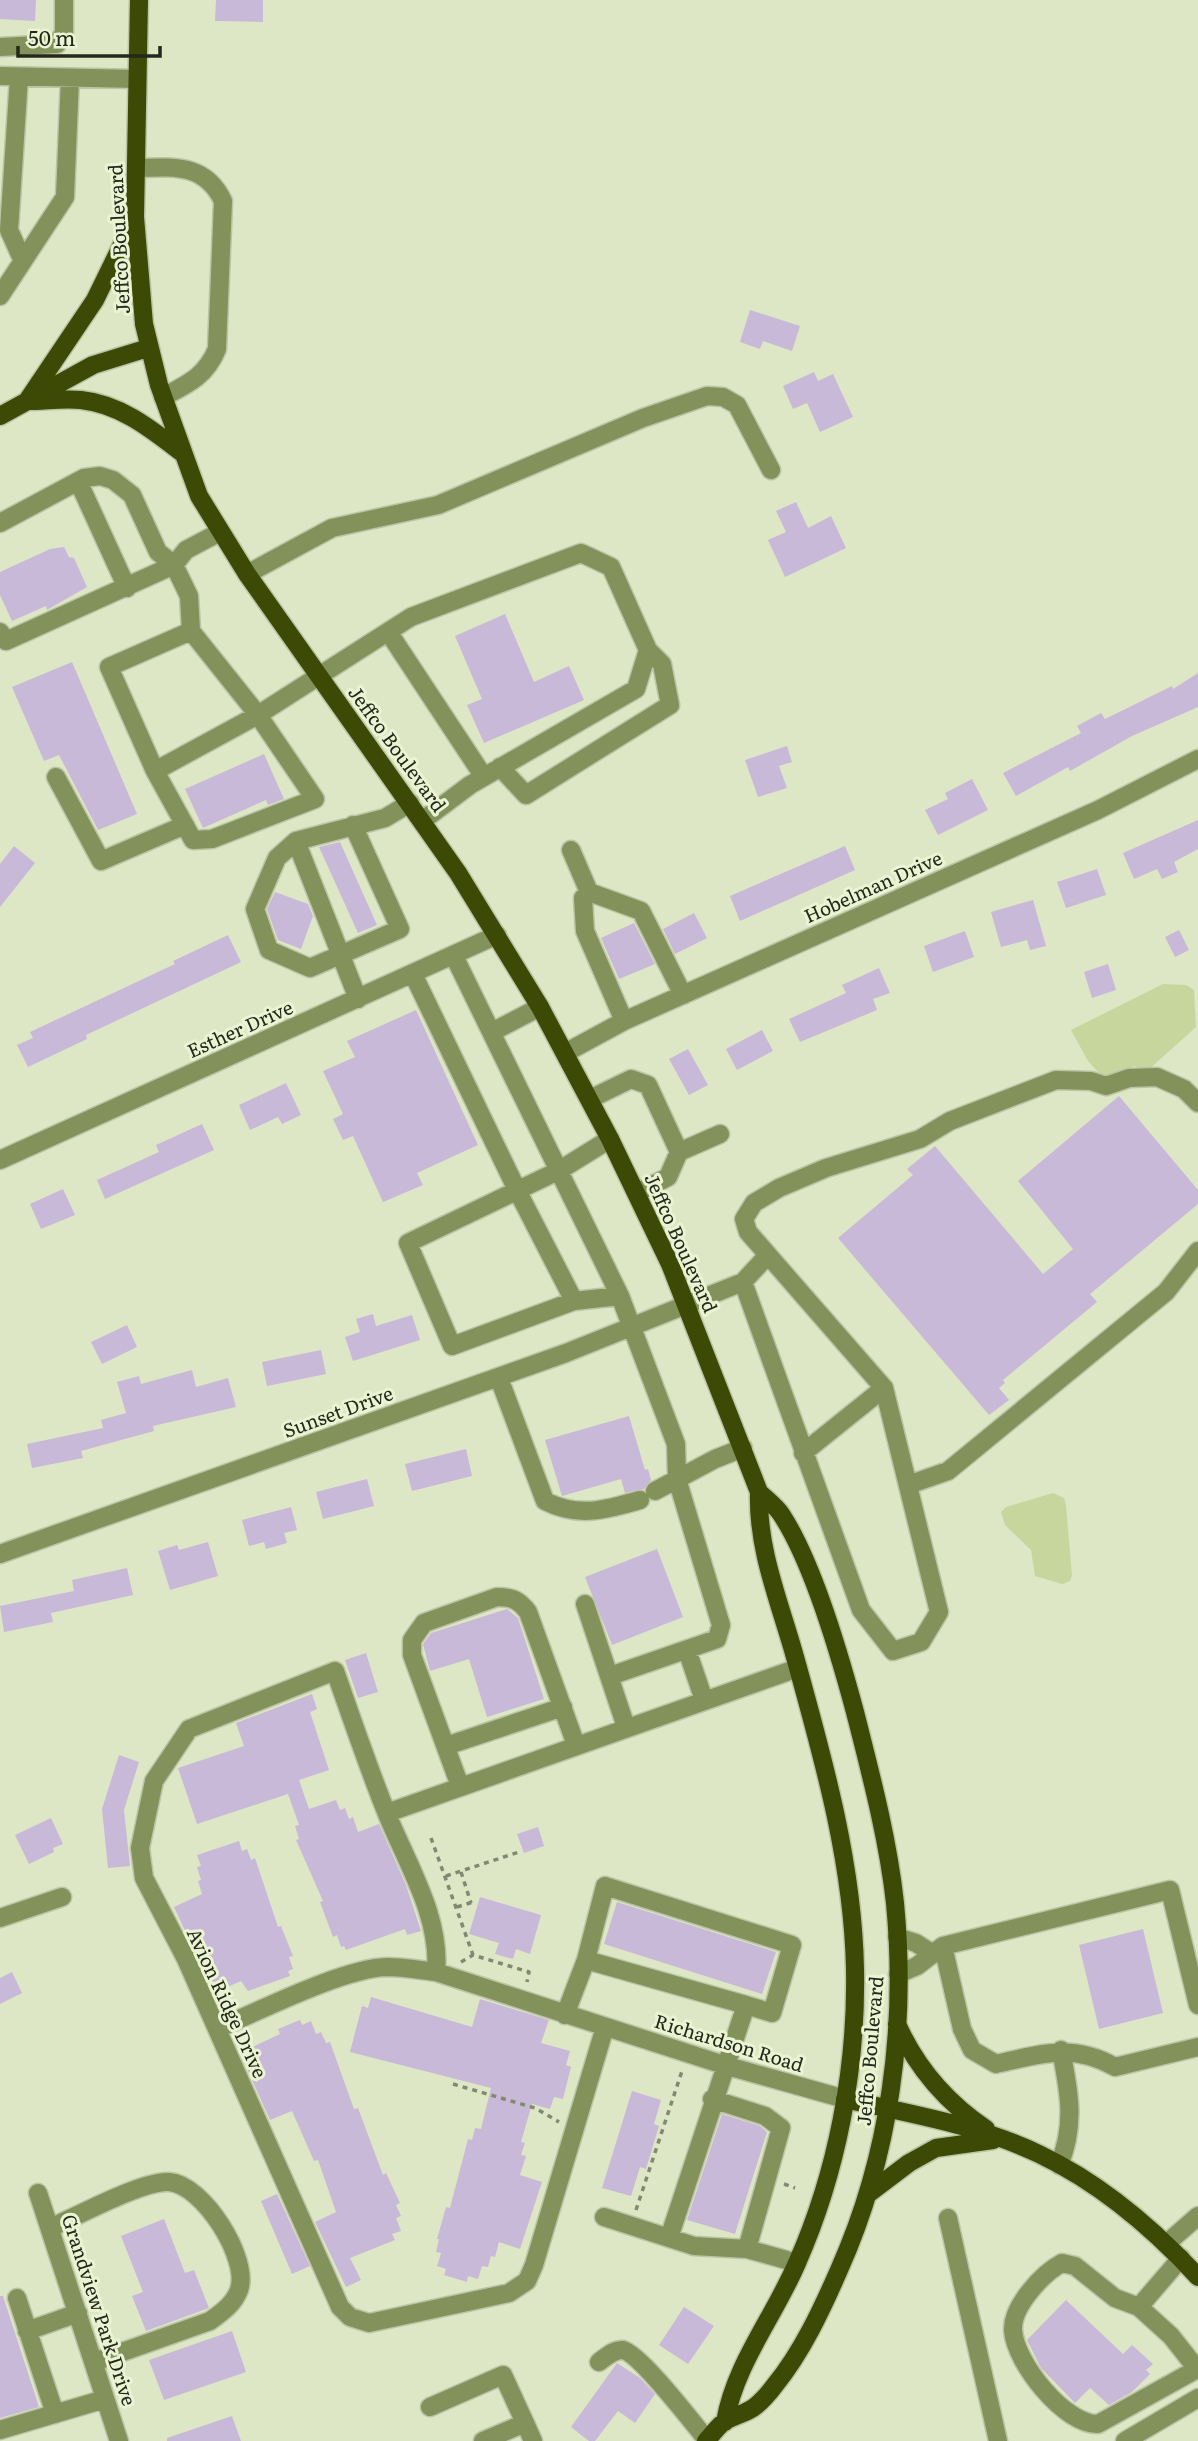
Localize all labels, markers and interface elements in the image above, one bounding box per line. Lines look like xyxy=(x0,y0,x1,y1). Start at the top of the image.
scale bar xyxy=(18,14,159,58)
text: 50 m xyxy=(28,21,75,52)
street label: Jeffco Boulevard xyxy=(100,163,136,315)
street label: Jeffco Boulevard xyxy=(342,679,454,818)
street label: Hobelman Drive xyxy=(799,843,946,929)
street label: Esther Drive xyxy=(182,992,297,1064)
street label: Jeffco Boulevard xyxy=(639,1168,725,1317)
street label: Sunset Drive xyxy=(279,1378,397,1444)
street label: Avion Ridge Drive xyxy=(181,1923,275,2082)
street label: Jeffco Boulevard xyxy=(849,1974,890,2127)
street label: Richardson Road xyxy=(651,2006,808,2078)
street label: Grandview Park Drive xyxy=(56,2210,144,2409)

